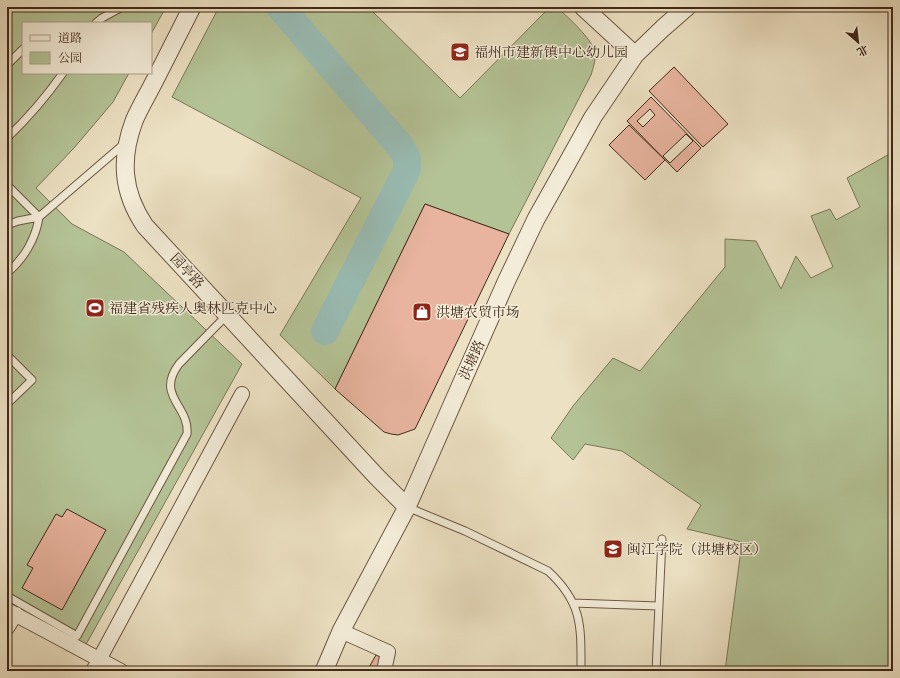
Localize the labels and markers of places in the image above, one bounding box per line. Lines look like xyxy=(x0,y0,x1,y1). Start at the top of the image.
school or university icon: 福州市建新镇中心幼儿园 xyxy=(449,41,471,63)
place label: 福州市建新镇中心幼儿园 xyxy=(474,43,628,62)
sports icon: 福建省残疾人奥林匹克中心 xyxy=(84,297,106,319)
place label: 福建省残疾人奥林匹克中心 xyxy=(109,299,277,318)
shop icon: 洪塘农贸市场 xyxy=(411,301,433,323)
place label: 洪塘农贸市场 xyxy=(436,303,520,322)
school or university icon: 闽江学院（洪塘校区） xyxy=(602,538,624,560)
place label: 闽江学院（洪塘校区） xyxy=(627,540,767,559)

